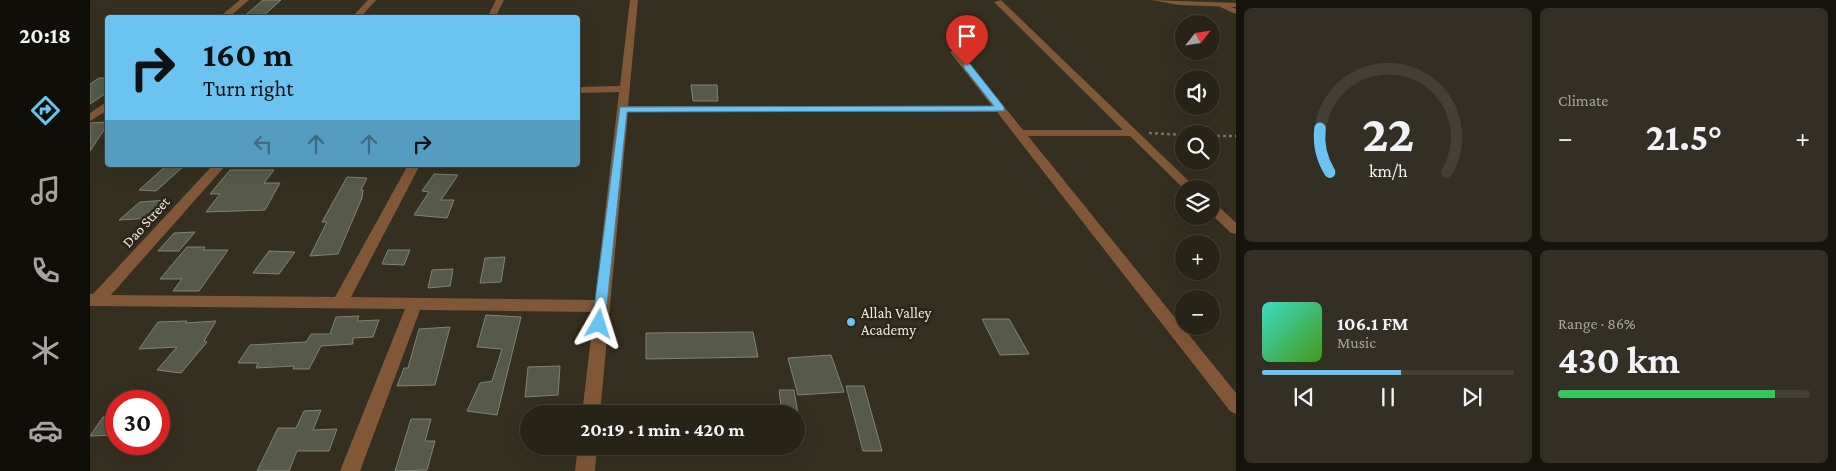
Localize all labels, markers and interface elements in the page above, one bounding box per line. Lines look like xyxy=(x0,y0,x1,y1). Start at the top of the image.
pin xyxy=(946,15,988,66)
north arrow xyxy=(1175,15,1220,60)
map controls xyxy=(1175,15,1220,335)
icon: arrive xyxy=(953,22,981,50)
text: 20:18 xyxy=(19,23,71,48)
icon: right xyxy=(120,35,185,100)
text: 160 m xyxy=(203,35,293,74)
button: sound xyxy=(1175,70,1220,115)
text: Turn right xyxy=(203,76,294,101)
text: Climate xyxy=(1558,92,1608,109)
icon: directions xyxy=(28,93,63,128)
text: 22 xyxy=(1362,104,1414,162)
text: 21.5° xyxy=(1646,116,1722,158)
text: − xyxy=(1558,122,1573,153)
text: + xyxy=(1795,122,1810,153)
button: search xyxy=(1175,125,1220,170)
icon: left xyxy=(249,130,277,158)
icon: ahead xyxy=(302,130,330,158)
icon: ahead xyxy=(355,130,383,158)
icon: right xyxy=(408,130,436,158)
text: km/h xyxy=(1369,161,1408,181)
icon: music xyxy=(28,173,63,208)
button: layers xyxy=(1175,180,1220,225)
street label: Dao Street xyxy=(119,193,173,251)
button: + xyxy=(1175,235,1220,280)
icon: phone xyxy=(28,253,63,288)
button: − xyxy=(1175,290,1220,335)
position arrow xyxy=(572,297,624,349)
place label: Allah Valley Academy xyxy=(861,305,931,339)
text: 106.1 FM xyxy=(1337,313,1408,334)
text: Range · 86% xyxy=(1558,315,1635,332)
marker: Allah Valley Academy xyxy=(845,316,857,328)
icon: climate xyxy=(28,333,63,368)
text: Music xyxy=(1337,334,1376,351)
text: 430 km xyxy=(1558,339,1680,381)
icon: previous xyxy=(1290,383,1318,411)
icon: pause xyxy=(1374,383,1402,411)
icon: next xyxy=(1458,383,1486,411)
speed limit sign: 30 xyxy=(105,390,170,455)
icon: car xyxy=(28,413,63,448)
text: 20:19 · 1 min · 420 m xyxy=(581,419,744,440)

